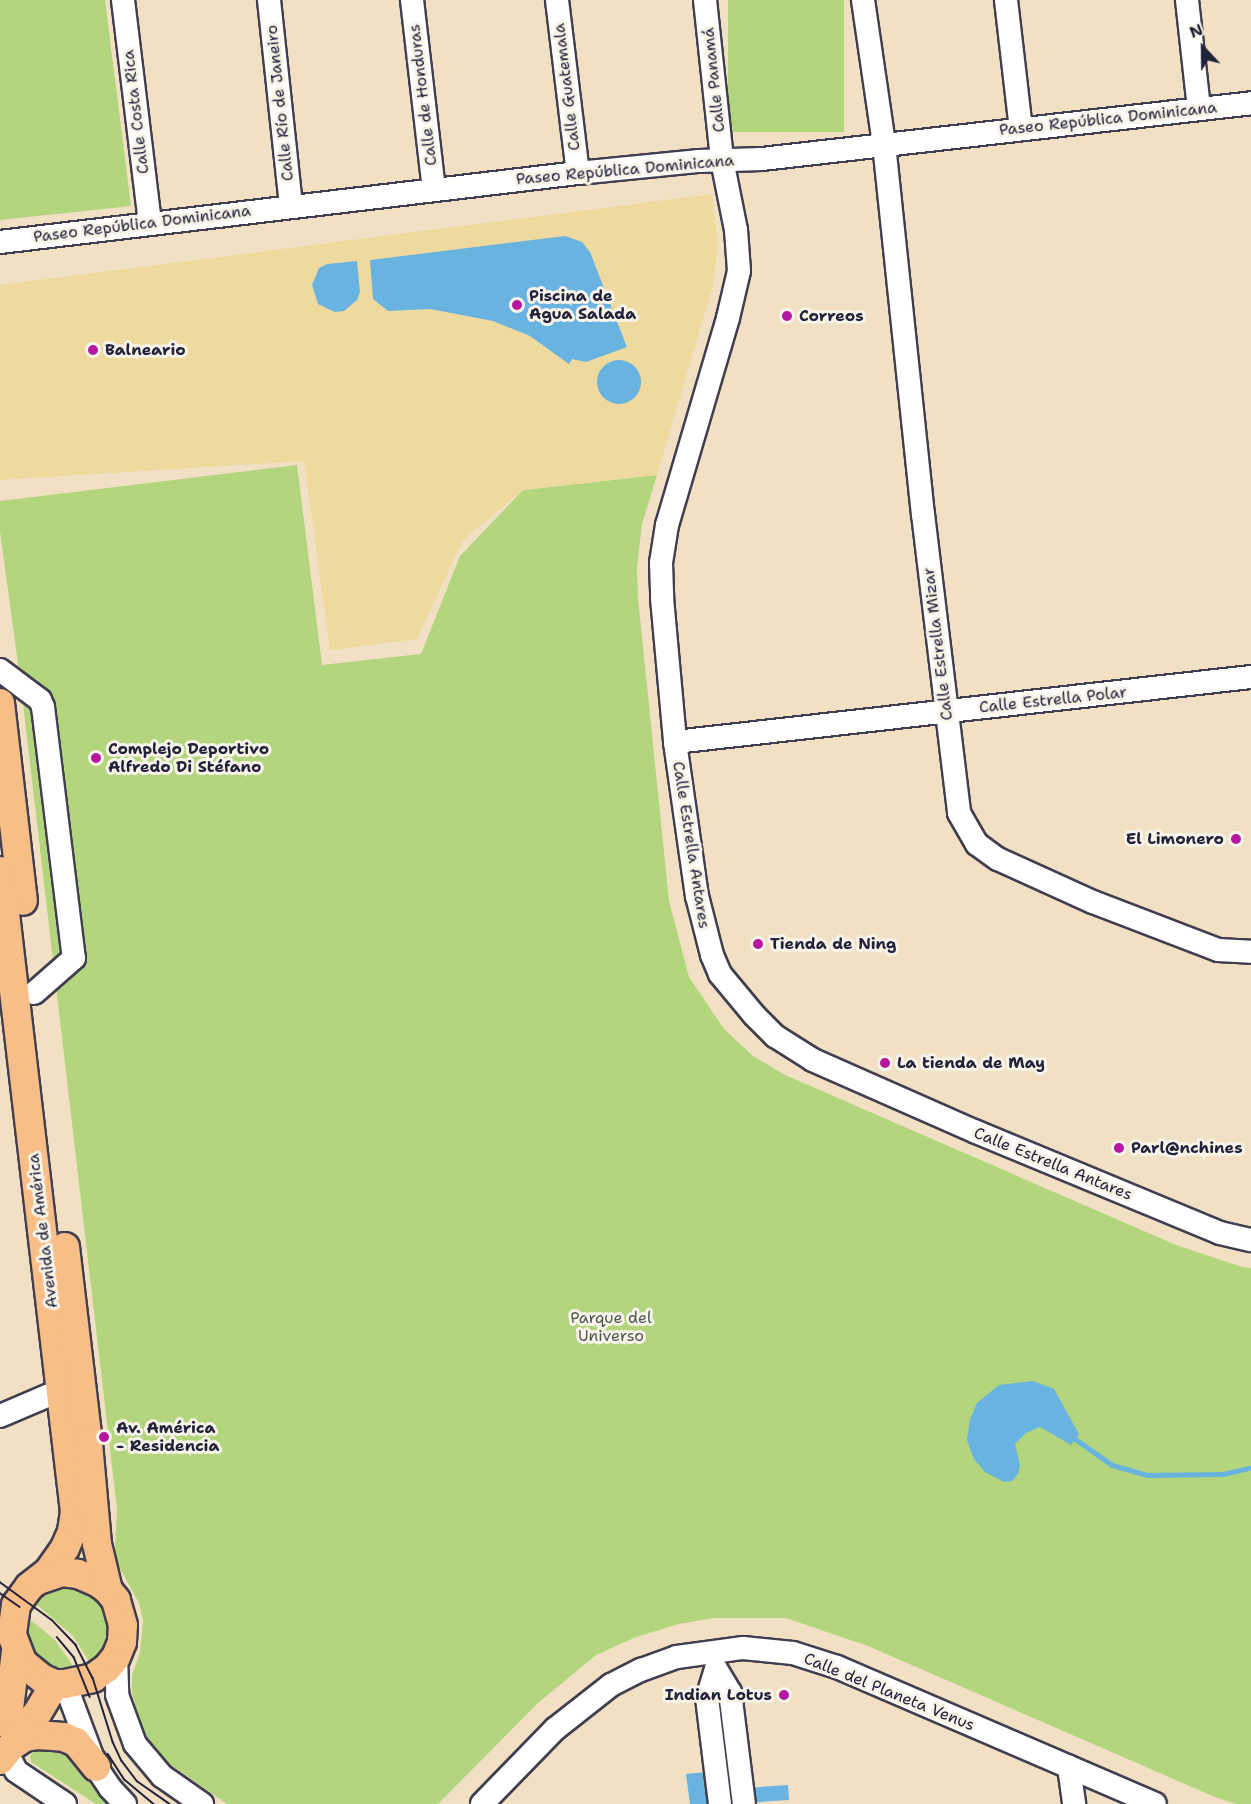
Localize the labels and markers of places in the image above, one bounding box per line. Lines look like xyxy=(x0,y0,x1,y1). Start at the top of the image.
place label: Piscina de Agua Salada xyxy=(529,286,636,324)
marker: Piscina de Agua Salada xyxy=(510,298,524,312)
place label: Correos xyxy=(799,306,864,326)
marker: Correos xyxy=(780,309,794,323)
place label: Balneario xyxy=(105,340,186,360)
marker: Balneario xyxy=(86,343,100,357)
place label: Complejo Deportivo Alfredo Di Stéfano xyxy=(108,739,269,777)
marker: Complejo Deportivo Alfredo Di Stéfano xyxy=(89,751,103,765)
place label: El Limonero xyxy=(1126,829,1224,849)
marker: El Limonero xyxy=(1229,832,1243,846)
place label: Tienda de Ning xyxy=(770,934,896,954)
marker: Tienda de Ning xyxy=(751,937,765,951)
place label: La tienda de May xyxy=(897,1053,1045,1073)
marker: La tienda de May xyxy=(878,1056,892,1070)
place label: Parl@nchines xyxy=(1131,1138,1243,1158)
marker: Parl@nchines xyxy=(1112,1141,1126,1155)
place label: Av. América - Residencia xyxy=(116,1418,219,1456)
marker: Av. América - Residencia xyxy=(97,1430,111,1444)
place label: Indian Lotus xyxy=(665,1685,772,1705)
marker: Indian Lotus xyxy=(777,1688,791,1702)

